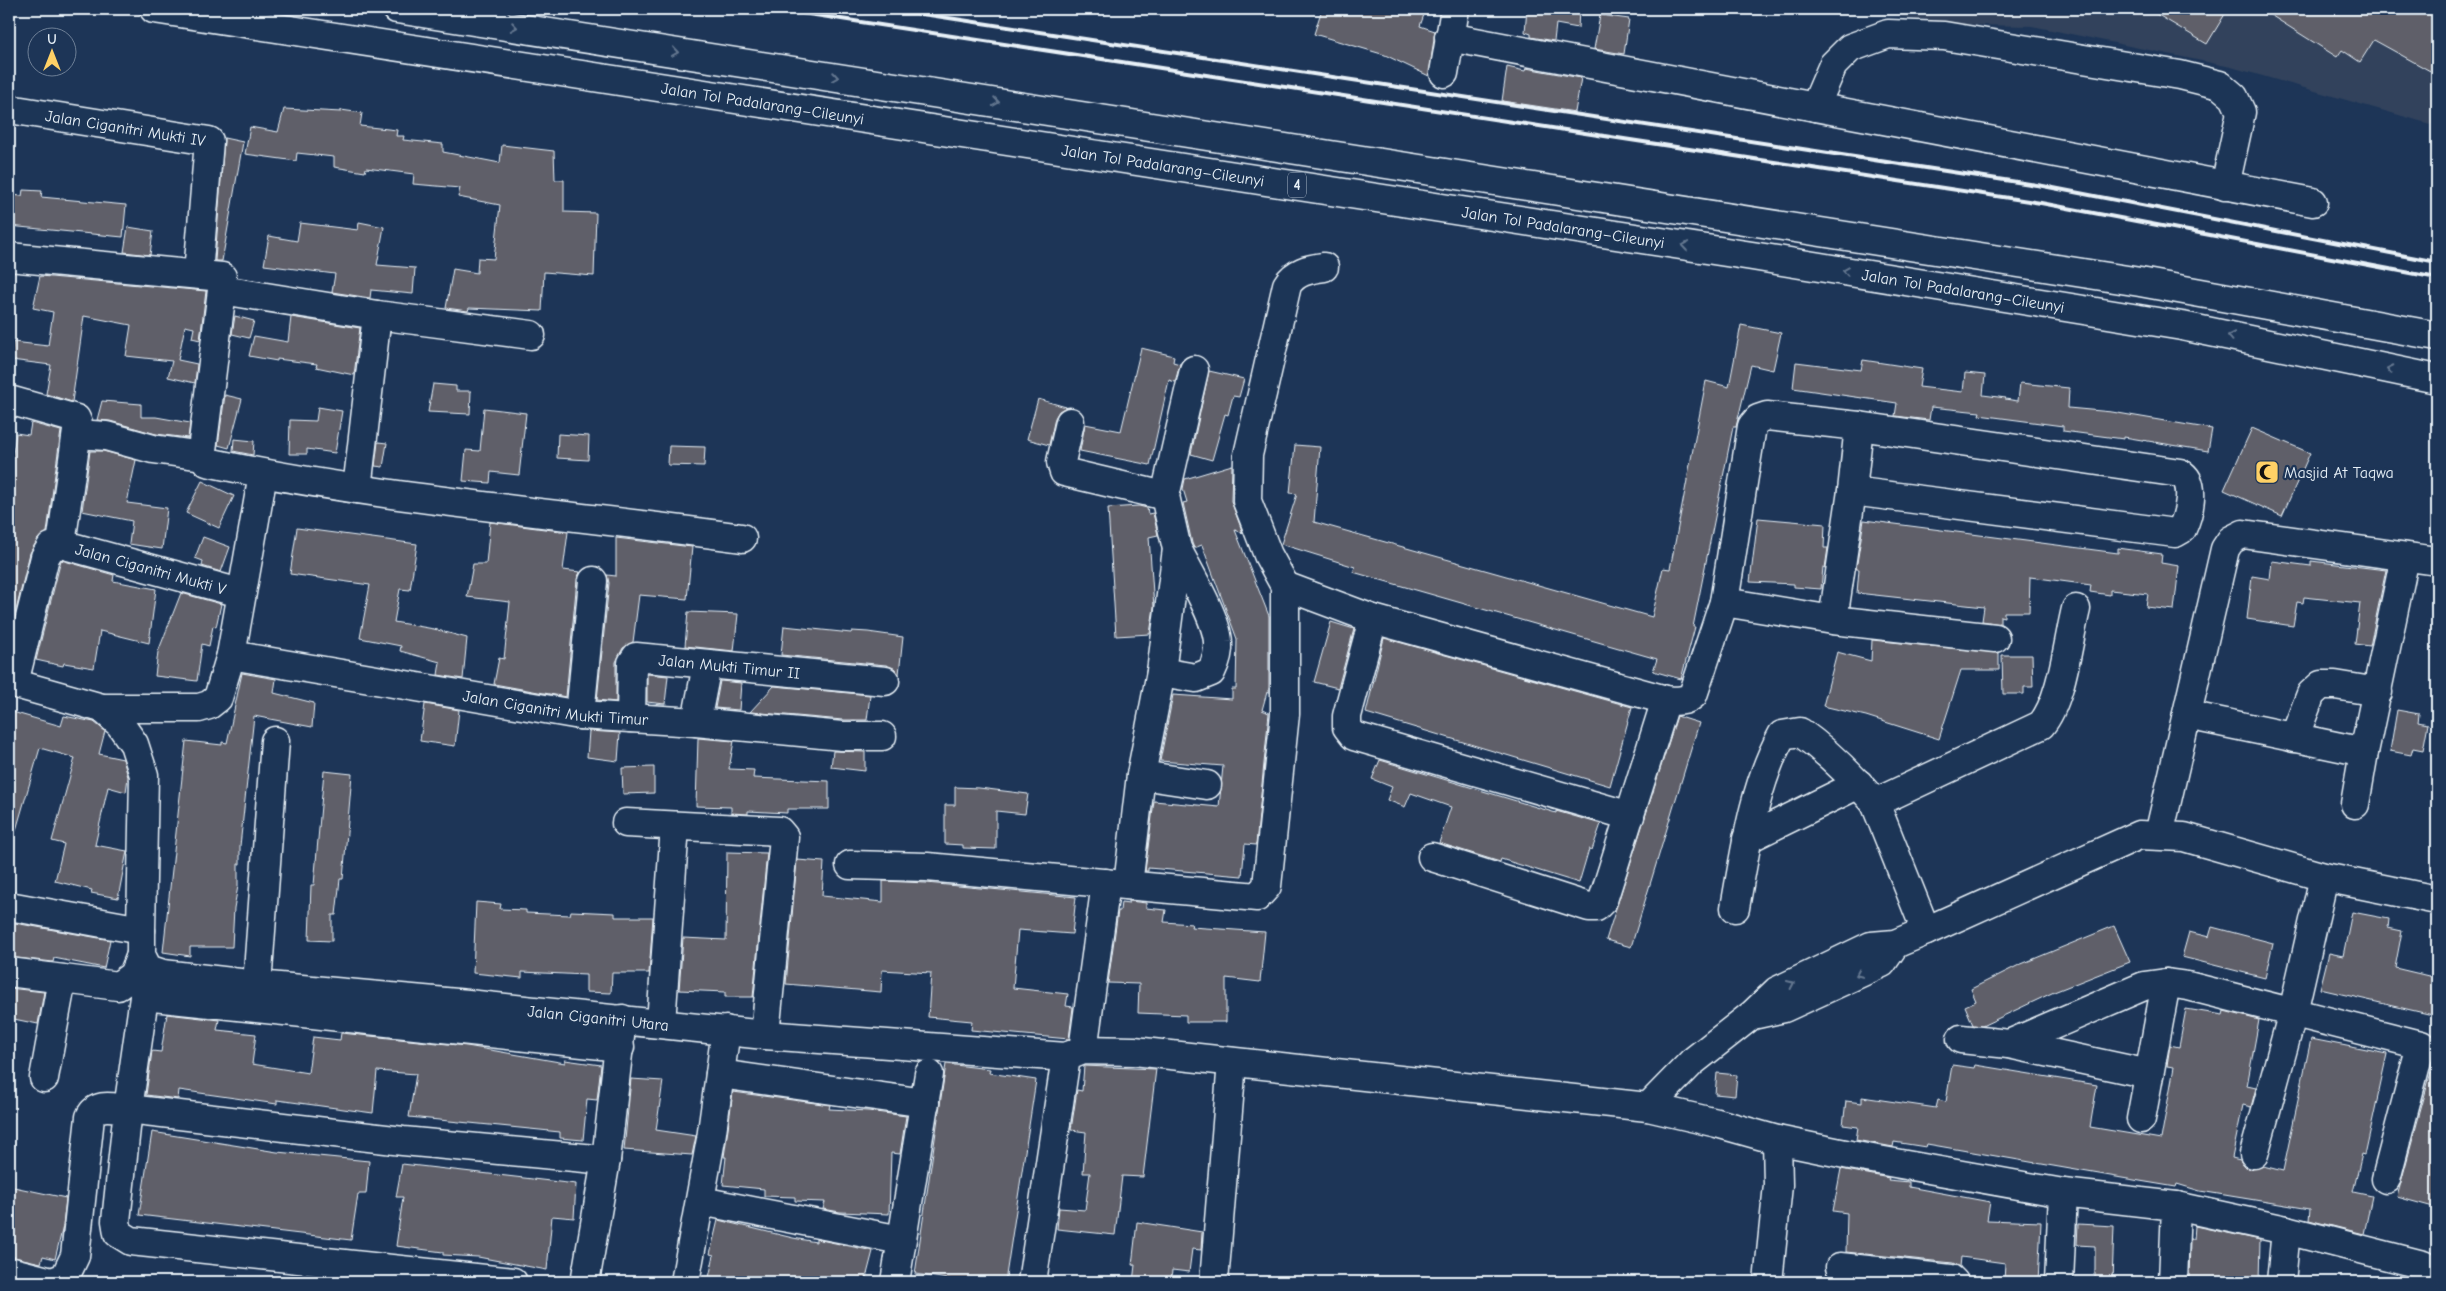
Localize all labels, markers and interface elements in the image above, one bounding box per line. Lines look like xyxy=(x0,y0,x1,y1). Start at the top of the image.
one-way arrow xyxy=(511,21,519,32)
north arrow xyxy=(28,28,78,78)
text: U xyxy=(47,31,57,48)
one-way arrow xyxy=(670,46,679,56)
one-way arrow xyxy=(831,71,840,81)
street label: Jalan Tol Padalarang–Cileunyi xyxy=(660,80,865,129)
one-way arrow xyxy=(992,96,1000,106)
street label: Jalan Ciganitri Mukti IV xyxy=(44,107,207,150)
street label: Jalan Tol Padalarang–Cileunyi xyxy=(1060,141,1266,191)
road number: 4 xyxy=(1288,172,1306,198)
street label: Jalan Tol Padalarang–Cileunyi xyxy=(1460,203,1666,252)
one-way arrow xyxy=(1681,241,1689,252)
street label: Jalan Tol Padalarang–Cileunyi xyxy=(1860,266,2066,317)
one-way arrow xyxy=(1842,267,1850,277)
one-way arrow xyxy=(2226,331,2235,342)
one-way arrow xyxy=(2385,365,2394,375)
mosque icon: Masjid At Taqwa xyxy=(2254,459,2280,485)
place label: Masjid At Taqwa xyxy=(2284,464,2394,482)
street label: Jalan Ciganitri Mukti V xyxy=(73,540,228,599)
street label: Jalan Mukti Timur II xyxy=(658,651,801,683)
street label: Jalan Ciganitri Mukti Timur xyxy=(461,687,649,729)
one-way arrow xyxy=(1855,968,1864,978)
one-way arrow xyxy=(1785,980,1794,990)
street label: Jalan Ciganitri Utara xyxy=(527,1002,670,1035)

